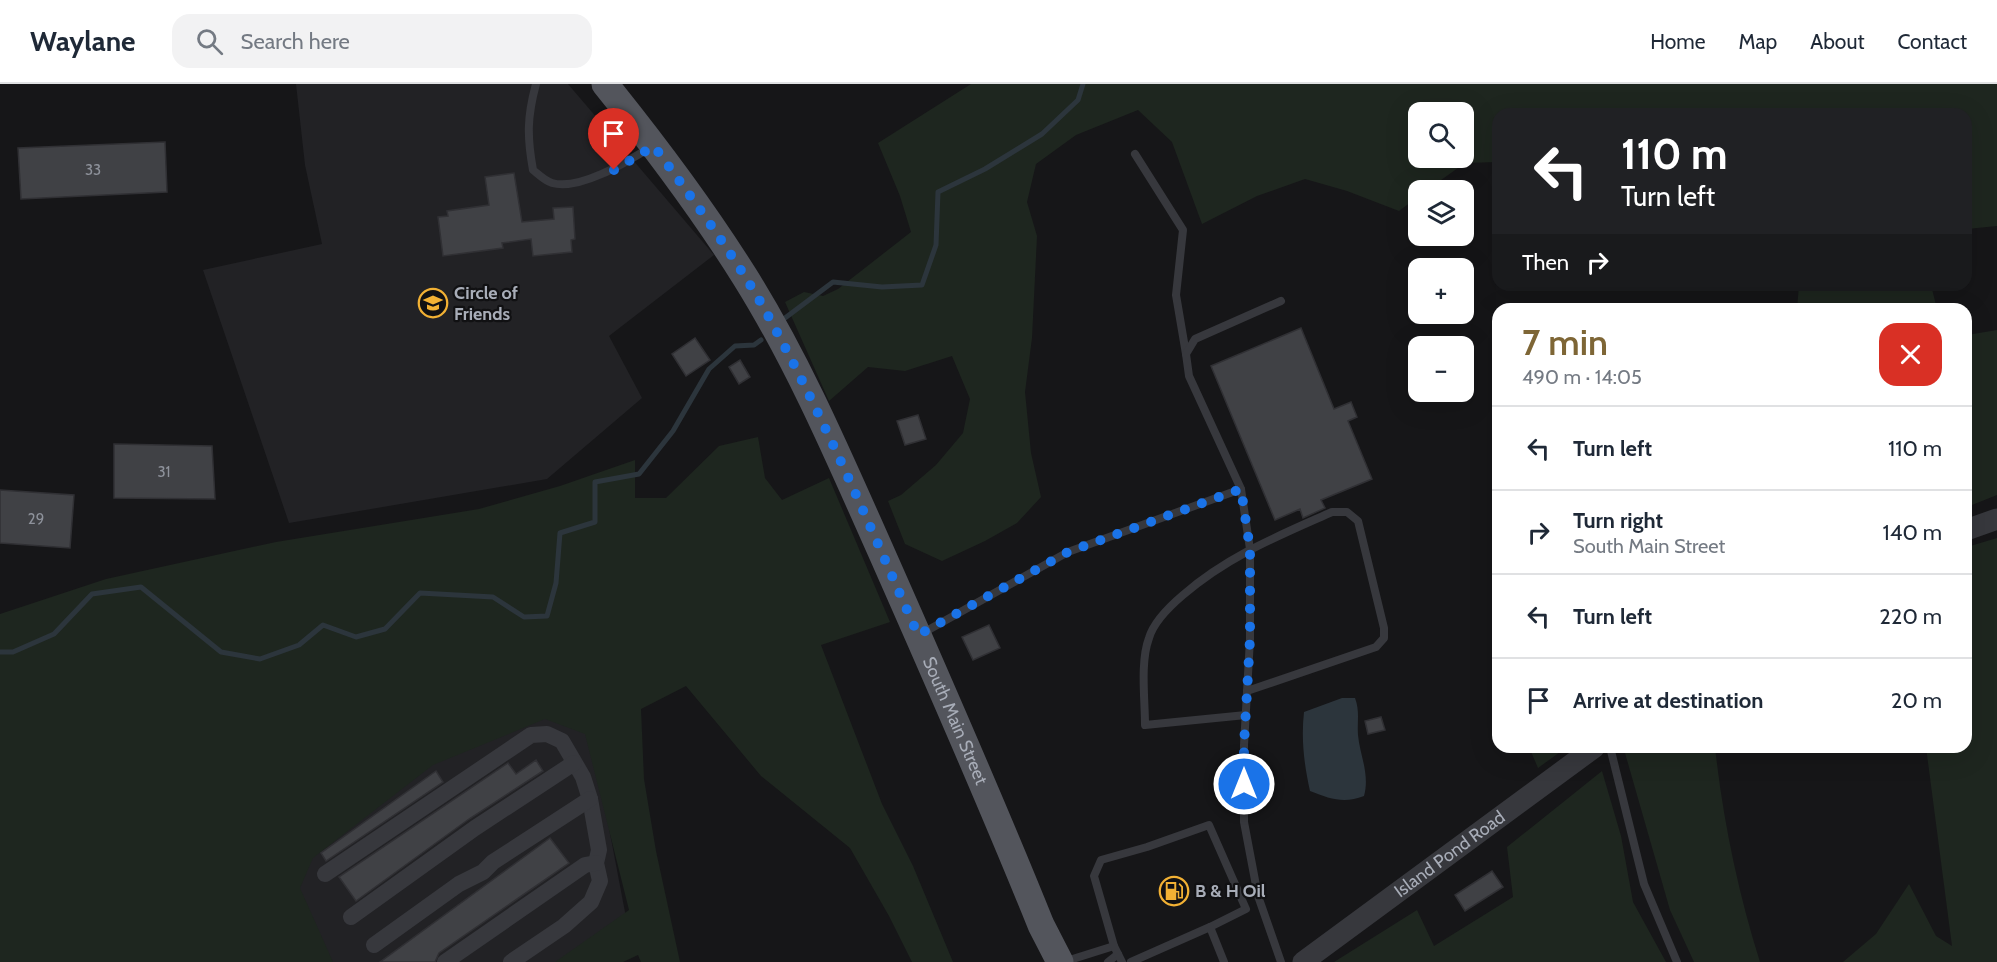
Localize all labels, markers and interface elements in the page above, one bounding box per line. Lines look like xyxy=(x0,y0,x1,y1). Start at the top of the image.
search box xyxy=(172,14,592,68)
text: Waylane xyxy=(30,24,136,58)
icon: search xyxy=(193,25,226,58)
text: Search here xyxy=(241,28,350,55)
text: Home xyxy=(1650,29,1706,54)
text: Map xyxy=(1739,29,1777,54)
text: About xyxy=(1810,29,1864,54)
text: Contact xyxy=(1897,29,1967,54)
map controls xyxy=(1408,102,1474,402)
button: search xyxy=(1408,102,1474,168)
pin xyxy=(588,108,639,170)
icon: arrive xyxy=(597,117,630,150)
text: 110 m xyxy=(1621,128,1728,180)
icon: left xyxy=(1522,132,1600,210)
house number: 33 xyxy=(85,161,101,179)
button: layers xyxy=(1408,180,1474,246)
text: Turn left xyxy=(1621,180,1715,213)
icon: right xyxy=(1581,246,1614,279)
text: Then xyxy=(1522,249,1569,276)
button: + xyxy=(1408,258,1474,324)
place label: Circle of Friends xyxy=(454,282,518,325)
school or university icon: Circle of Friends xyxy=(417,287,449,319)
text: 7 min xyxy=(1522,320,1608,364)
button: close xyxy=(1879,323,1942,386)
button: − xyxy=(1408,336,1474,402)
text: 490 m · 14:05 xyxy=(1522,365,1642,389)
icon: left xyxy=(1522,432,1555,465)
text: Turn left xyxy=(1573,435,1652,462)
text: 110 m xyxy=(1888,435,1942,462)
house number: 31 xyxy=(157,463,171,481)
text: Turn right xyxy=(1573,507,1663,534)
house number: 29 xyxy=(28,510,44,528)
icon: right xyxy=(1522,516,1555,549)
text: 140 m xyxy=(1883,519,1942,546)
text: South Main Street xyxy=(1573,534,1725,558)
icon: left xyxy=(1522,600,1555,633)
text: Turn left xyxy=(1573,603,1652,630)
text: 220 m xyxy=(1879,603,1942,630)
street label: South Main Street xyxy=(918,653,992,788)
icon: arrive xyxy=(1522,684,1555,717)
text: Arrive at destination xyxy=(1573,687,1763,714)
text: 20 m xyxy=(1891,687,1942,714)
position arrow xyxy=(1212,752,1276,816)
street label: Island Pond Road xyxy=(1390,806,1509,902)
fuel station icon: B & H Oil xyxy=(1158,875,1190,907)
place label: B & H Oil xyxy=(1195,880,1266,902)

